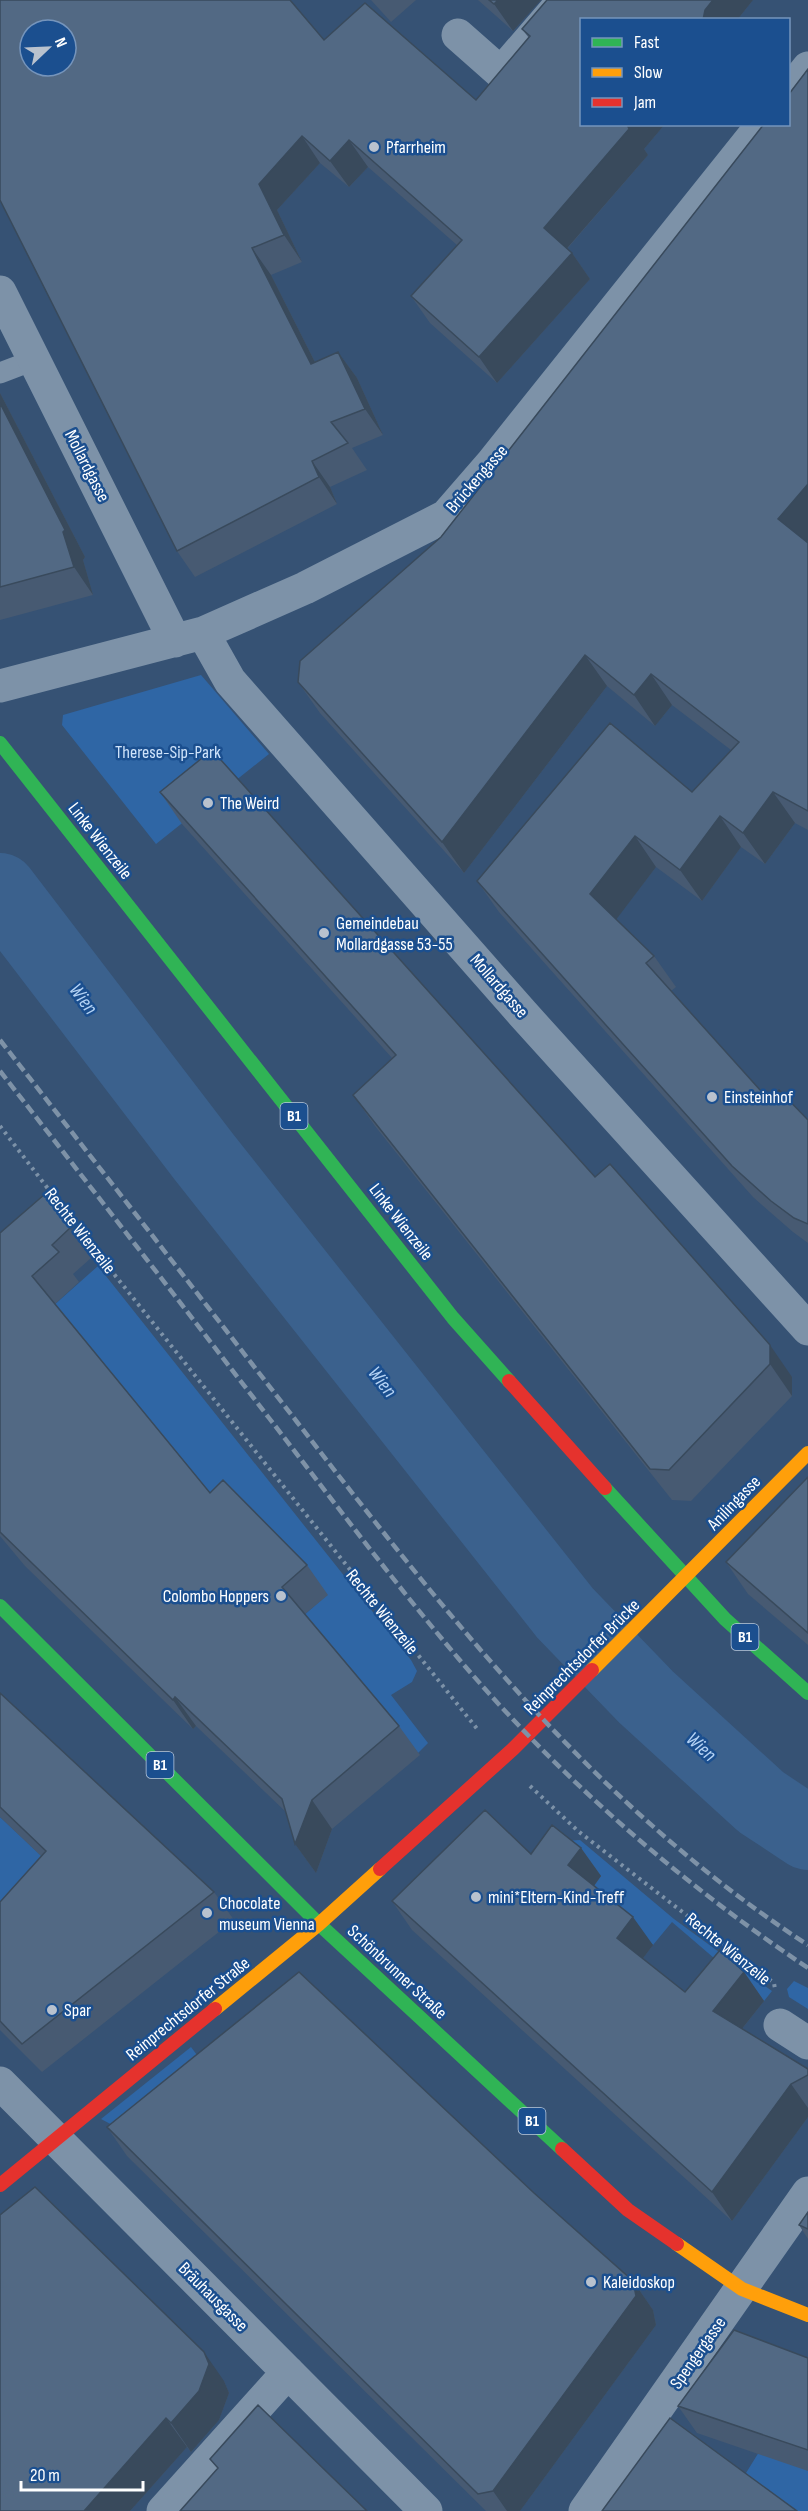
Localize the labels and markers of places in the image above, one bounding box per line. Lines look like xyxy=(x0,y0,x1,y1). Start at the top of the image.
place label: Pfarrheim xyxy=(386,137,446,158)
marker: Pfarrheim xyxy=(367,140,381,154)
place label: The Weird xyxy=(220,793,279,814)
marker: The Weird xyxy=(201,796,215,810)
place label: Gemeindebau Mollardgasse 53-55 xyxy=(336,913,453,955)
marker: Gemeindebau Mollardgasse 53-55 xyxy=(317,926,331,940)
place label: Einsteinhof xyxy=(724,1087,794,1108)
marker: Einsteinhof xyxy=(705,1090,719,1104)
place label: Colombo Hoppers xyxy=(163,1586,269,1607)
marker: Colombo Hoppers xyxy=(274,1589,288,1603)
place label: mini*Eltern-Kind-Treff xyxy=(488,1887,625,1908)
marker: mini*Eltern-Kind-Treff xyxy=(469,1890,483,1904)
place label: Chocolate museum Vienna xyxy=(219,1893,315,1935)
marker: Chocolate museum Vienna xyxy=(200,1906,214,1920)
place label: Spar xyxy=(64,2000,91,2021)
marker: Spar xyxy=(45,2003,59,2017)
place label: Kaleidoskop xyxy=(603,2272,675,2293)
marker: Kaleidoskop xyxy=(584,2275,598,2289)

